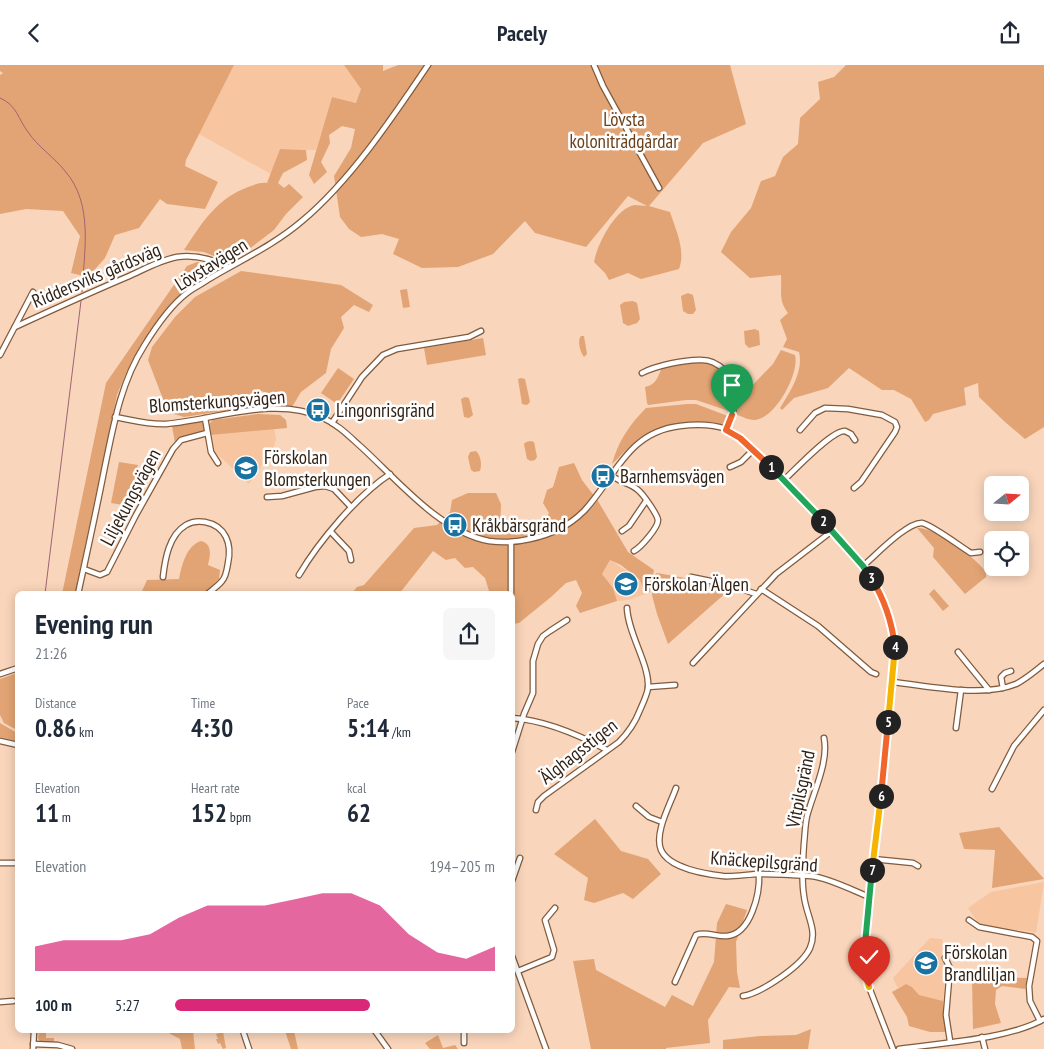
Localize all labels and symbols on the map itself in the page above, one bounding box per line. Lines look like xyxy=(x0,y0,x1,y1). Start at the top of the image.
park label: Lövsta koloniträdgårdar xyxy=(570,107,679,153)
street label: Lövstavägen xyxy=(170,232,252,296)
street label: Riddersviks gårdsväg xyxy=(28,237,164,313)
pin xyxy=(711,364,753,415)
street label: Blomsterkungsvägen xyxy=(148,384,286,418)
bus stop icon: Lingonrisgränd xyxy=(305,397,331,423)
place label: Lingonrisgränd xyxy=(336,398,434,422)
street label: Liljekungsvägen xyxy=(94,444,166,550)
place label: Förskolan Blomsterkungen xyxy=(264,445,371,491)
school or university icon: Förskolan Blomsterkungen xyxy=(233,455,259,481)
pin: 1 xyxy=(758,455,784,479)
bus stop icon: Barnhemsvägen xyxy=(590,463,616,489)
place label: Barnhemsvägen xyxy=(620,464,724,488)
north arrow xyxy=(984,476,1029,521)
pin: 2 xyxy=(810,509,836,533)
bus stop icon: Kråkbärsgränd xyxy=(442,512,468,538)
place label: Kråkbärsgränd xyxy=(472,513,566,537)
pin: 3 xyxy=(858,565,884,591)
school or university icon: Förskolan Älgen xyxy=(613,571,639,597)
place label: Förskolan Älgen xyxy=(644,572,749,596)
pin: 4 xyxy=(882,635,908,659)
pin: 5 xyxy=(876,709,900,735)
street label: Älghagsstigen xyxy=(534,713,622,789)
street label: Vitpilsgränd xyxy=(780,748,820,831)
pin: 6 xyxy=(868,783,894,809)
street label: Knäckepilsgränd xyxy=(710,845,818,877)
pin: 7 xyxy=(860,857,884,883)
pin xyxy=(848,936,890,987)
place label: Förskolan Brandliljan xyxy=(944,940,1015,986)
school or university icon: Förskolan Brandliljan xyxy=(913,950,939,976)

